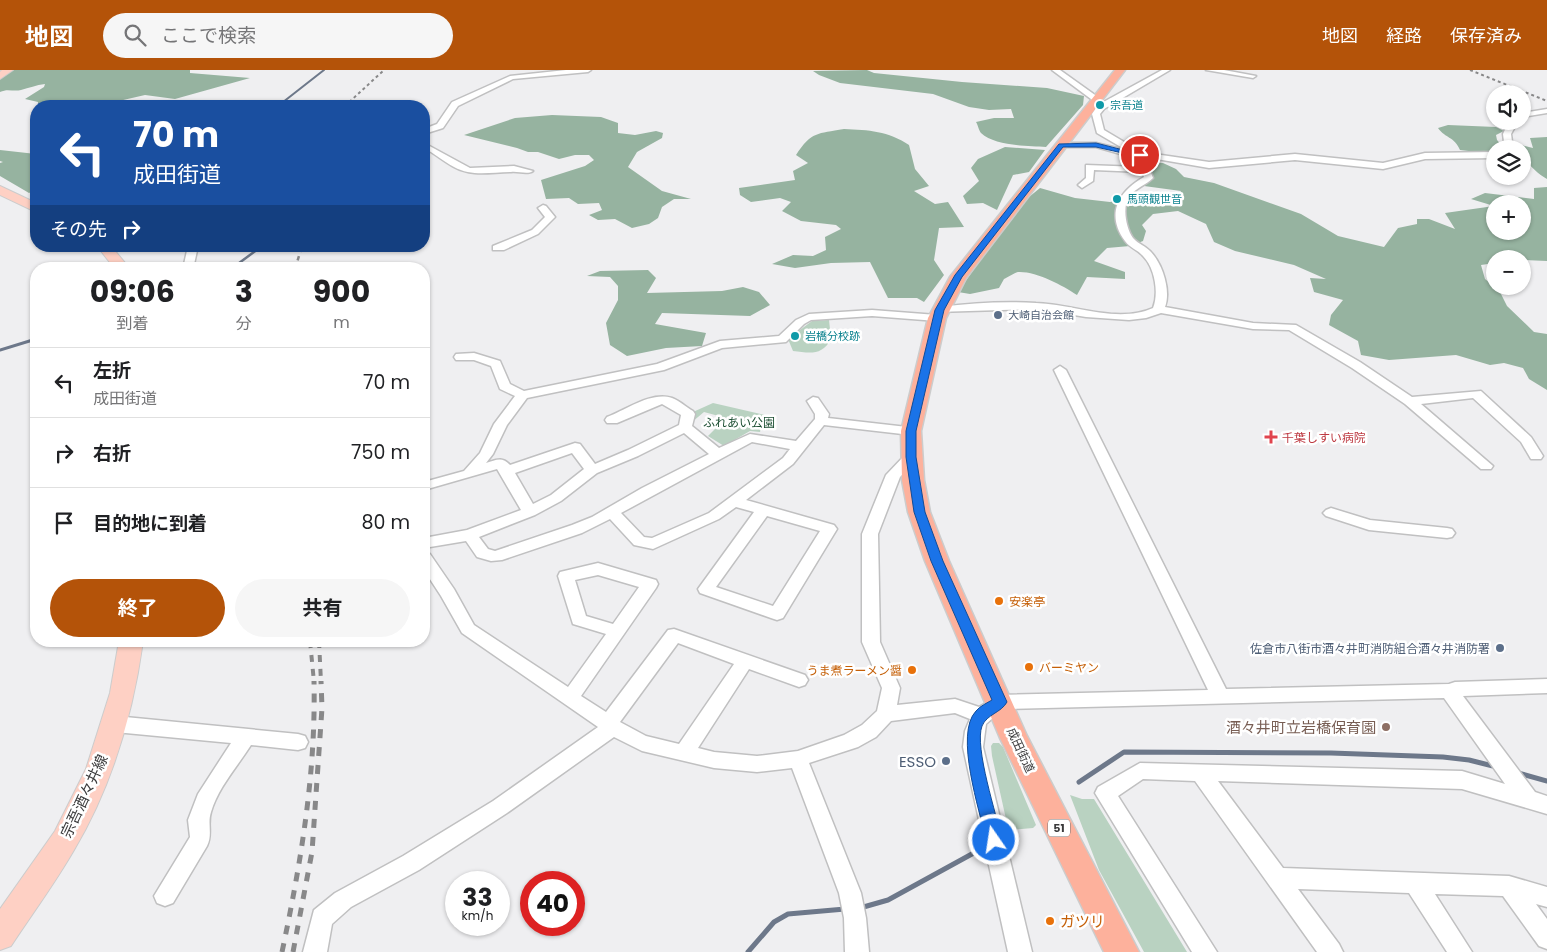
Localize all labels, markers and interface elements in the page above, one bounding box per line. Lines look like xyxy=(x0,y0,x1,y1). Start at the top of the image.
search box xyxy=(103,13,453,58)
text: 地図 xyxy=(25,20,73,53)
icon: search xyxy=(121,21,149,49)
text: ここで検索 xyxy=(161,22,256,49)
text: 地図 xyxy=(1322,23,1358,48)
text: 経路 xyxy=(1386,23,1422,48)
text: 保存済み xyxy=(1450,23,1522,48)
map controls xyxy=(1486,85,1531,295)
button: sound xyxy=(1486,85,1531,130)
place label: 宗吾道 xyxy=(1110,97,1143,113)
marker: 宗吾道 xyxy=(1094,99,1106,111)
text: 70 m xyxy=(133,110,219,159)
icon: left xyxy=(50,120,115,185)
pin xyxy=(1119,134,1161,176)
button: layers xyxy=(1486,140,1531,185)
icon: arrive xyxy=(1126,141,1154,169)
text: 成田街道 xyxy=(133,159,221,190)
place label: 馬頭観世音 xyxy=(1127,191,1182,207)
marker: 馬頭観世音 xyxy=(1111,193,1123,205)
button: + xyxy=(1486,195,1531,240)
icon: right xyxy=(117,215,145,243)
text: その先 xyxy=(50,216,107,243)
button: − xyxy=(1486,250,1531,295)
text: 09:06 xyxy=(90,270,175,313)
text: 3 xyxy=(235,270,253,313)
text: 900 xyxy=(313,270,370,313)
place label: 大崎自治会館 xyxy=(1008,307,1074,323)
marker: 大崎自治会館 xyxy=(992,309,1004,321)
text: m xyxy=(333,311,350,334)
text: 到着 xyxy=(116,312,148,335)
text: 分 xyxy=(236,312,252,335)
place label: 岩橋分校跡 xyxy=(805,328,860,344)
marker: 岩橋分校跡 xyxy=(789,330,801,342)
text: 左折 xyxy=(93,357,131,384)
icon: left xyxy=(50,369,78,397)
text: 70 m xyxy=(363,369,410,396)
text: 成田街道 xyxy=(93,387,157,410)
park label: ふれあい公園 xyxy=(703,414,775,431)
place label: 千葉しすい病院 xyxy=(1282,429,1366,446)
marker: 千葉しすい病院 xyxy=(1264,430,1278,444)
icon: right xyxy=(50,439,78,467)
text: 750 m xyxy=(351,439,410,466)
text: 右折 xyxy=(93,440,131,467)
icon: arrive xyxy=(50,509,78,537)
text: 80 m xyxy=(361,509,410,536)
text: 目的地に到着 xyxy=(93,510,207,537)
button: 終了 xyxy=(50,579,225,637)
button: 共有 xyxy=(235,579,410,637)
place label: 安楽亭 xyxy=(1009,593,1045,610)
marker: 安楽亭 xyxy=(993,595,1005,607)
place label: 佐倉市八街市酒々井町消防組合酒々井消防署 xyxy=(1250,640,1490,657)
marker: 佐倉市八街市酒々井町消防組合酒々井消防署 xyxy=(1494,642,1506,654)
place label: バーミヤン xyxy=(1039,659,1099,676)
marker: バーミヤン xyxy=(1023,661,1035,673)
place label: うま煮ラーメン醤 xyxy=(806,662,902,679)
marker: うま煮ラーメン醤 xyxy=(906,664,918,676)
place label: 酒々井町立岩橋保育園 xyxy=(1226,717,1376,738)
marker: 酒々井町立岩橋保育園 xyxy=(1380,721,1392,733)
street label: 成田街道 xyxy=(1003,725,1039,775)
street label: 宗吾酒々井線 xyxy=(55,751,113,841)
place label: ESSO xyxy=(899,751,936,772)
marker: ESSO xyxy=(940,755,952,767)
position arrow xyxy=(967,813,1019,865)
road number: 51 xyxy=(1048,820,1070,836)
speed limit sign: 40 xyxy=(520,871,585,936)
text: 33 xyxy=(462,880,493,915)
text: km/h xyxy=(462,907,493,924)
place label: ガツリ xyxy=(1060,911,1105,932)
marker: ガツリ xyxy=(1044,915,1056,927)

